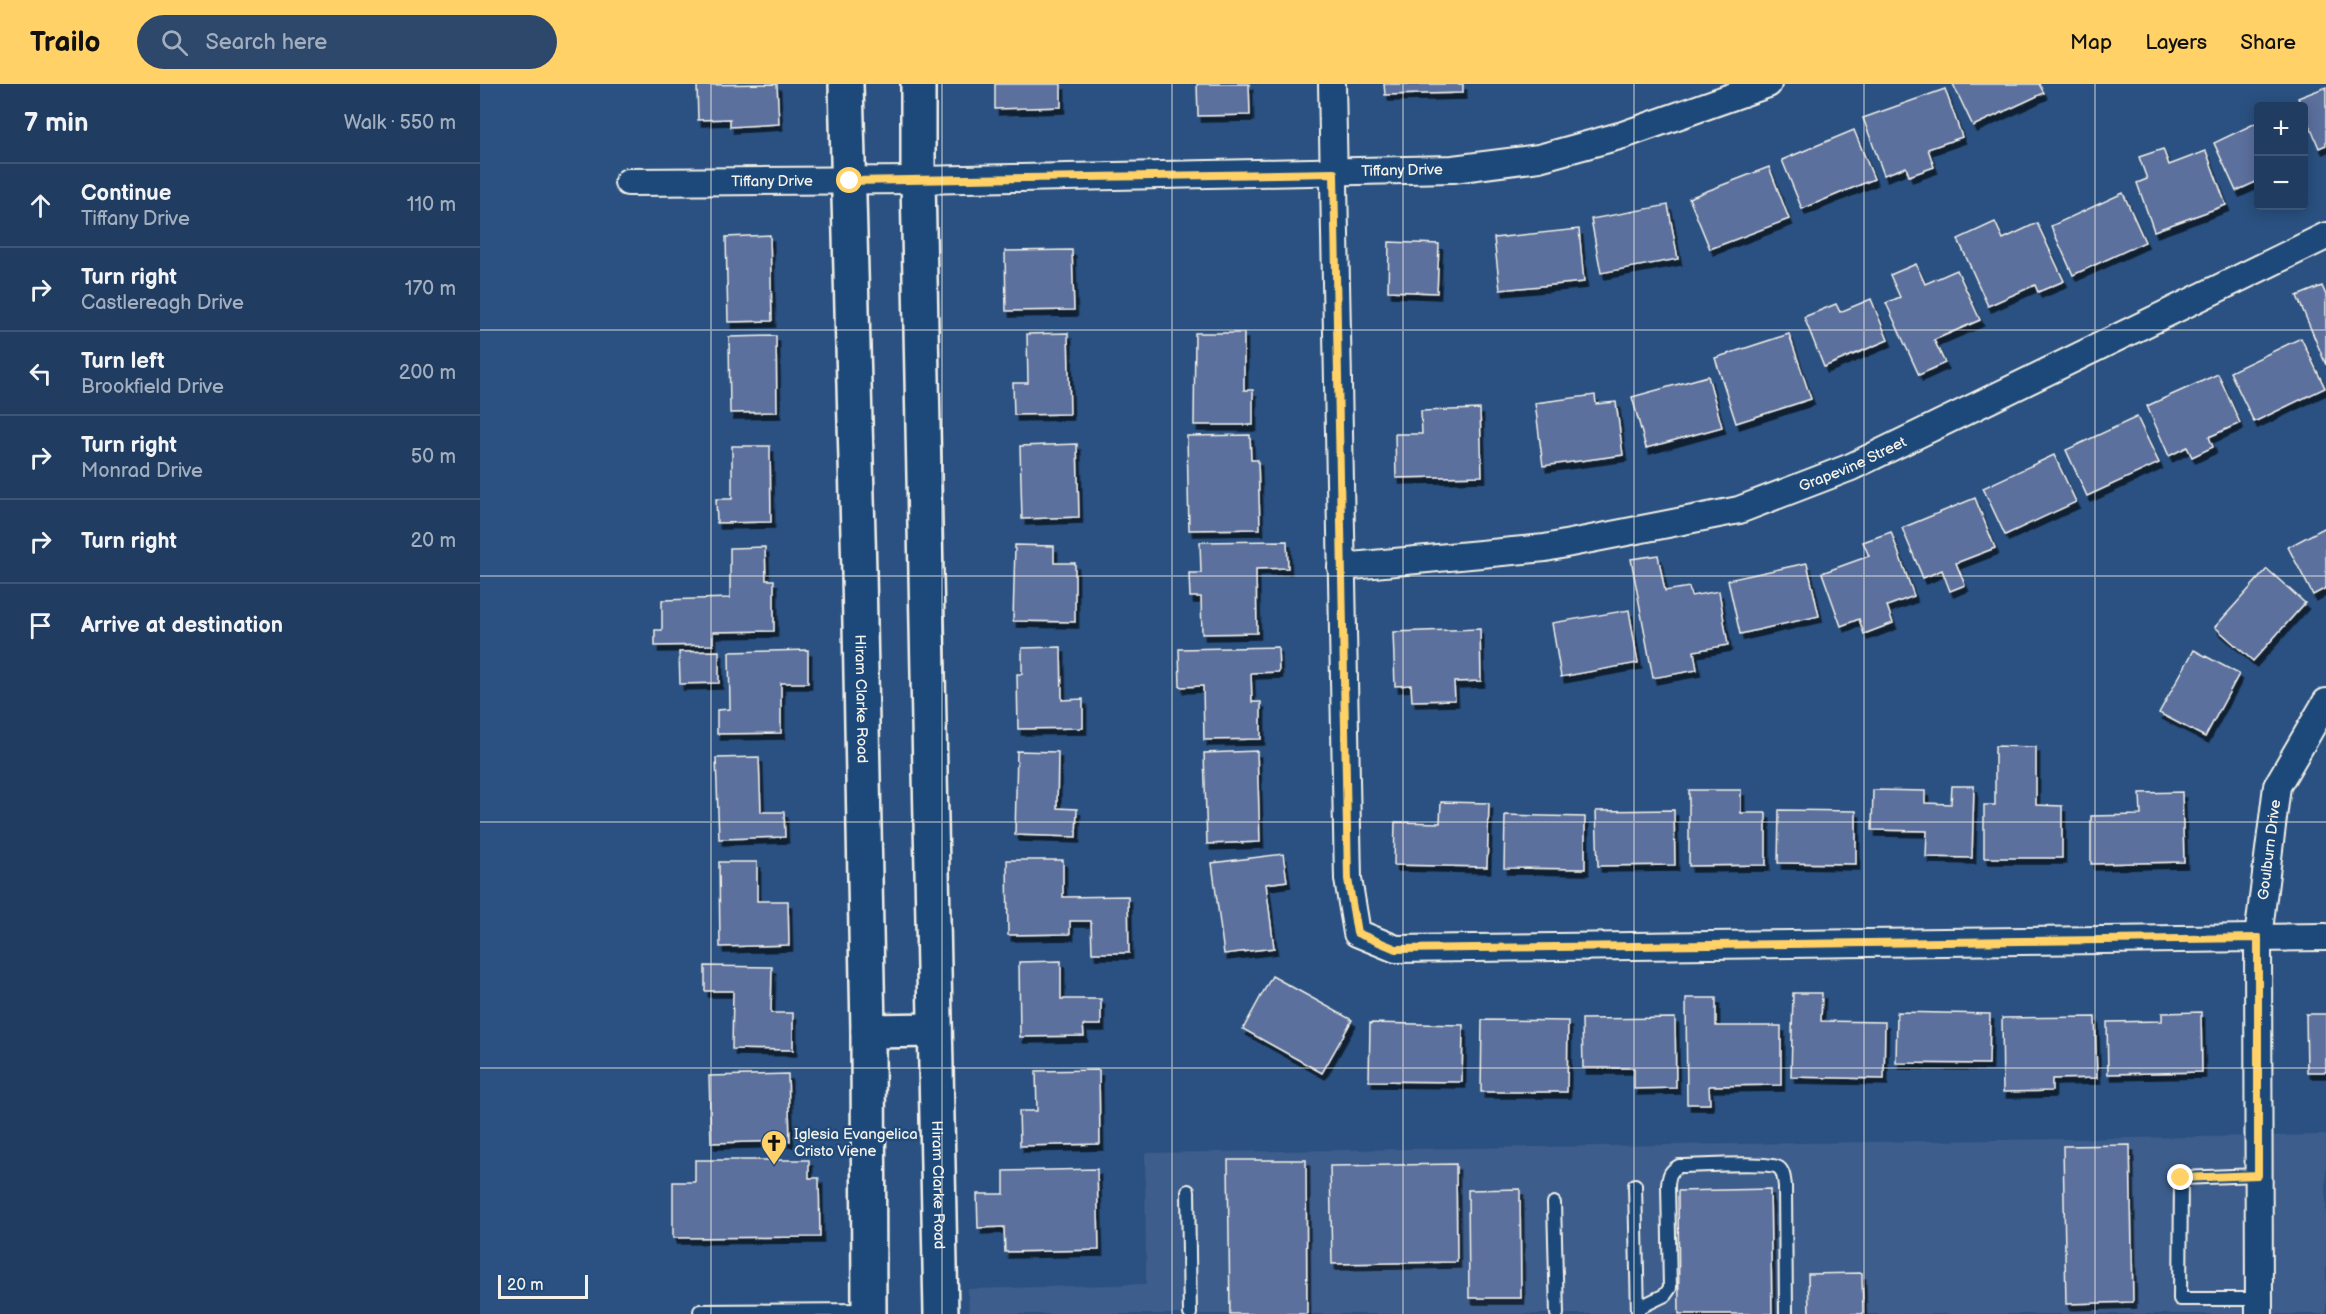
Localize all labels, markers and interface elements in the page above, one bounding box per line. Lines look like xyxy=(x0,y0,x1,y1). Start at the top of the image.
search box xyxy=(137,15,557,69)
text: Trailo xyxy=(30,26,101,59)
icon: search xyxy=(158,26,191,59)
text: Search here xyxy=(206,29,327,56)
text: Map xyxy=(2070,30,2112,55)
text: Layers xyxy=(2145,30,2207,55)
text: Share xyxy=(2240,30,2296,55)
map controls xyxy=(2254,102,2308,210)
button: + xyxy=(2254,102,2308,156)
text: 7 min xyxy=(24,108,88,139)
text: Walk · 550 m xyxy=(344,111,456,135)
button: − xyxy=(2254,156,2308,210)
street label: Tiffany Drive xyxy=(1361,160,1443,180)
route start xyxy=(836,167,862,193)
street label: Tiffany Drive xyxy=(731,171,813,191)
text: Continue xyxy=(81,180,171,207)
icon: ahead xyxy=(24,189,57,222)
text: 110 m xyxy=(407,193,456,217)
text: Tiffany Drive xyxy=(81,207,190,231)
text: Turn right xyxy=(81,264,177,291)
icon: right xyxy=(24,273,57,306)
text: 170 m xyxy=(405,277,456,301)
text: Castlereagh Drive xyxy=(81,291,244,315)
text: Turn left xyxy=(81,348,165,375)
icon: left xyxy=(24,357,57,390)
text: 200 m xyxy=(399,361,456,385)
text: Brookfield Drive xyxy=(81,375,224,399)
text: Turn right xyxy=(81,432,177,459)
street label: Grapevine Street xyxy=(1796,432,1910,496)
icon: right xyxy=(24,441,57,474)
text: 50 m xyxy=(411,445,456,469)
text: Monrad Drive xyxy=(81,459,203,483)
icon: right xyxy=(24,525,57,558)
text: Turn right xyxy=(81,528,177,555)
text: 20 m xyxy=(411,529,456,553)
icon: arrive xyxy=(24,609,57,642)
text: Arrive at destination xyxy=(81,612,283,639)
street label: Hiram Clarke Road xyxy=(851,634,872,763)
street label: Goulburn Drive xyxy=(2253,798,2285,901)
street label: Hiram Clarke Road xyxy=(928,1120,949,1249)
place label: Iglesia Evangelica Cristo Viene xyxy=(794,1125,918,1161)
church icon: Iglesia Evangelica Cristo Viene xyxy=(759,1128,789,1166)
route end xyxy=(2167,1164,2193,1190)
scale bar xyxy=(498,1272,588,1300)
text: 20 m xyxy=(507,1276,543,1295)

